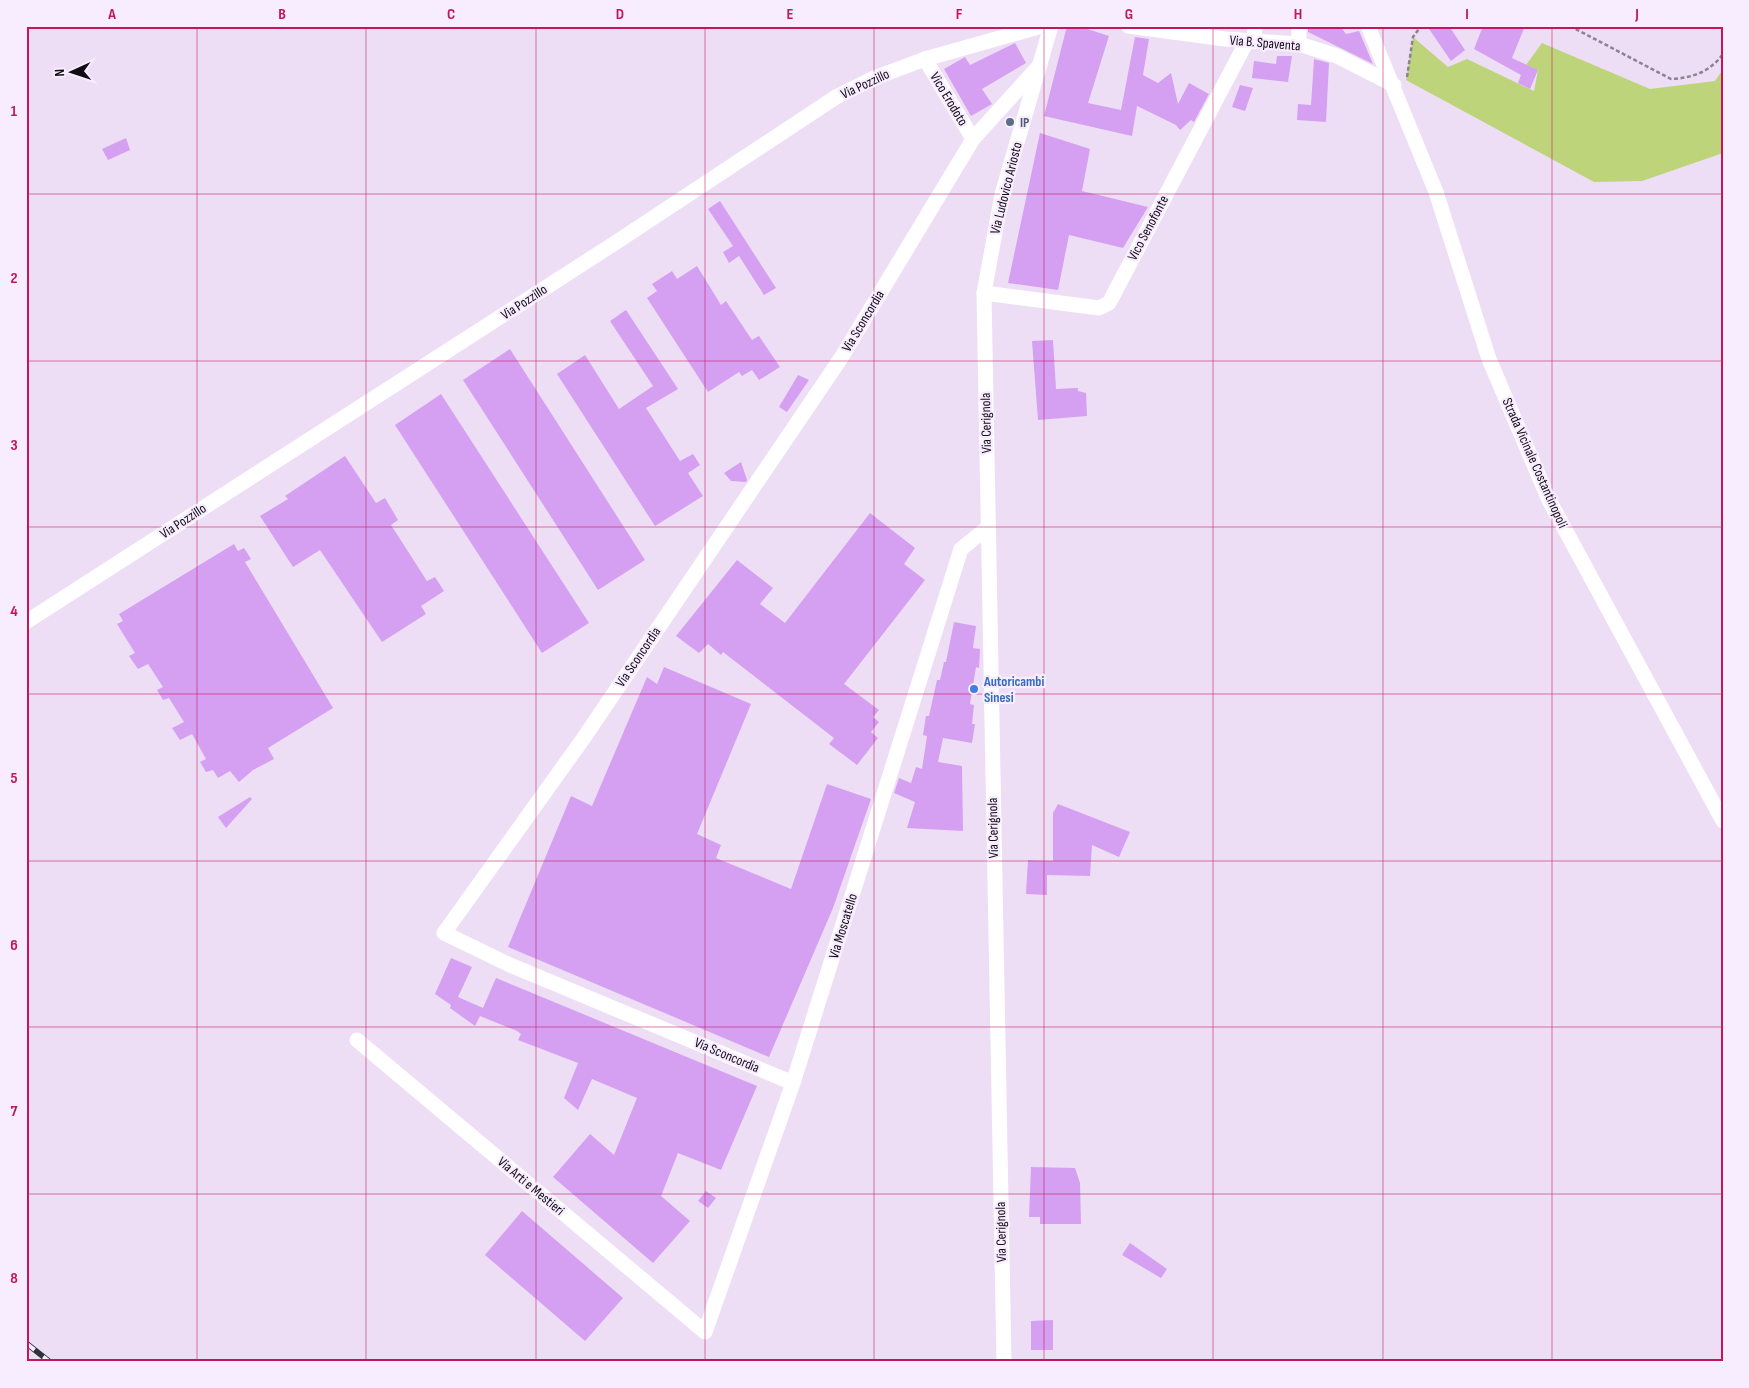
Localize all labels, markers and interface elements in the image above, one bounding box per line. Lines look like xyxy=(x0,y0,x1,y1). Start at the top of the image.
text: A xyxy=(107,5,116,24)
text: B xyxy=(278,5,286,24)
text: C xyxy=(447,5,455,24)
text: D xyxy=(616,5,624,24)
text: E xyxy=(787,5,794,24)
text: F xyxy=(956,5,963,24)
text: G xyxy=(1125,5,1133,24)
text: H xyxy=(1294,5,1302,24)
text: I xyxy=(1465,5,1469,24)
text: J xyxy=(1634,5,1639,24)
street label: Via B. Spaventa xyxy=(1229,31,1301,55)
north arrow xyxy=(48,48,98,98)
street label: Via Pozzillo xyxy=(838,65,892,103)
text: N xyxy=(51,68,68,77)
street label: Vico Erodoto xyxy=(926,69,972,129)
text: 1 xyxy=(11,102,18,121)
place label: IP xyxy=(1020,114,1029,131)
marker: IP xyxy=(1004,116,1016,128)
street label: Via Ludovico Ariosto xyxy=(986,140,1026,236)
street label: Vico Senofonte xyxy=(1124,193,1172,263)
text: 2 xyxy=(10,269,18,288)
street label: Via Pozzillo xyxy=(498,281,551,323)
street label: Via Sconcordia xyxy=(838,287,888,355)
street label: Via Cerignola xyxy=(977,392,995,454)
street label: Strada Vicinale Costantinopoli xyxy=(1499,395,1571,531)
text: 3 xyxy=(10,436,18,455)
street label: Via Pozzillo xyxy=(157,500,210,542)
text: 4 xyxy=(10,602,18,621)
street label: Via Sconcordia xyxy=(612,624,664,690)
place label: Autoricambi Sinesi xyxy=(983,673,1044,706)
marker: Autoricambi Sinesi xyxy=(968,683,980,695)
text: 5 xyxy=(10,769,18,788)
street label: Via Cerignola xyxy=(984,797,1002,859)
street label: Via Moscatello xyxy=(825,891,861,961)
text: 6 xyxy=(10,936,18,955)
street label: Via Sconcordia xyxy=(692,1034,762,1076)
text: 7 xyxy=(11,1102,18,1121)
street label: Via Arti e Mestieri xyxy=(494,1153,568,1219)
street label: Via Cerignola xyxy=(992,1201,1010,1263)
text: 8 xyxy=(10,1269,18,1288)

